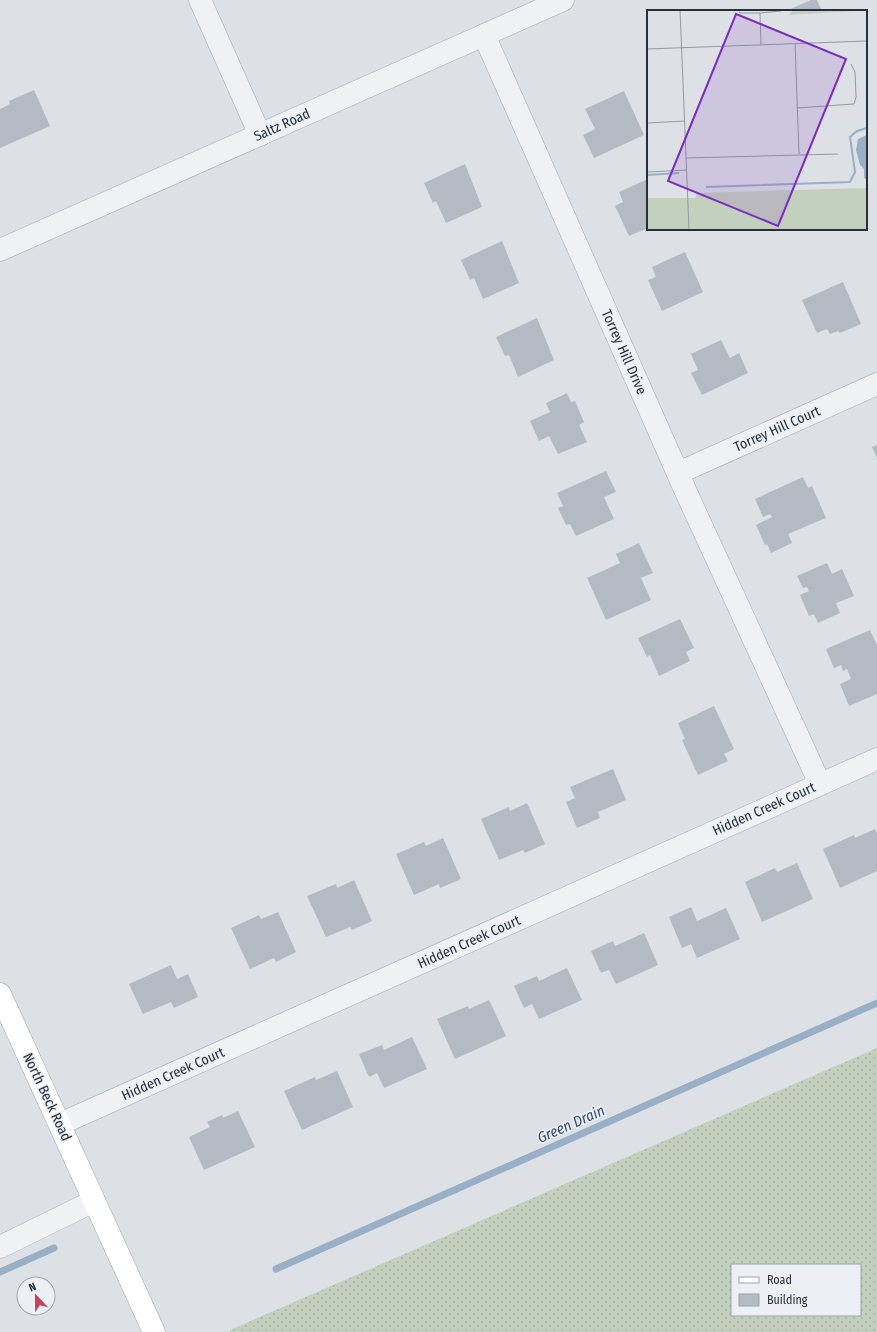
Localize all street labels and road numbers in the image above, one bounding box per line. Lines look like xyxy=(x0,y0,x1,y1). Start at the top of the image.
street label: Saltz Road xyxy=(251,105,313,145)
street label: Torrey Hill Drive xyxy=(598,307,650,397)
street label: Torrey Hill Court xyxy=(731,402,823,456)
street label: Hidden Creek Court xyxy=(710,779,818,839)
street label: Hidden Creek Court xyxy=(415,912,523,972)
street label: Hidden Creek Court xyxy=(119,1044,227,1104)
street label: North Beck Road xyxy=(19,1050,75,1144)

